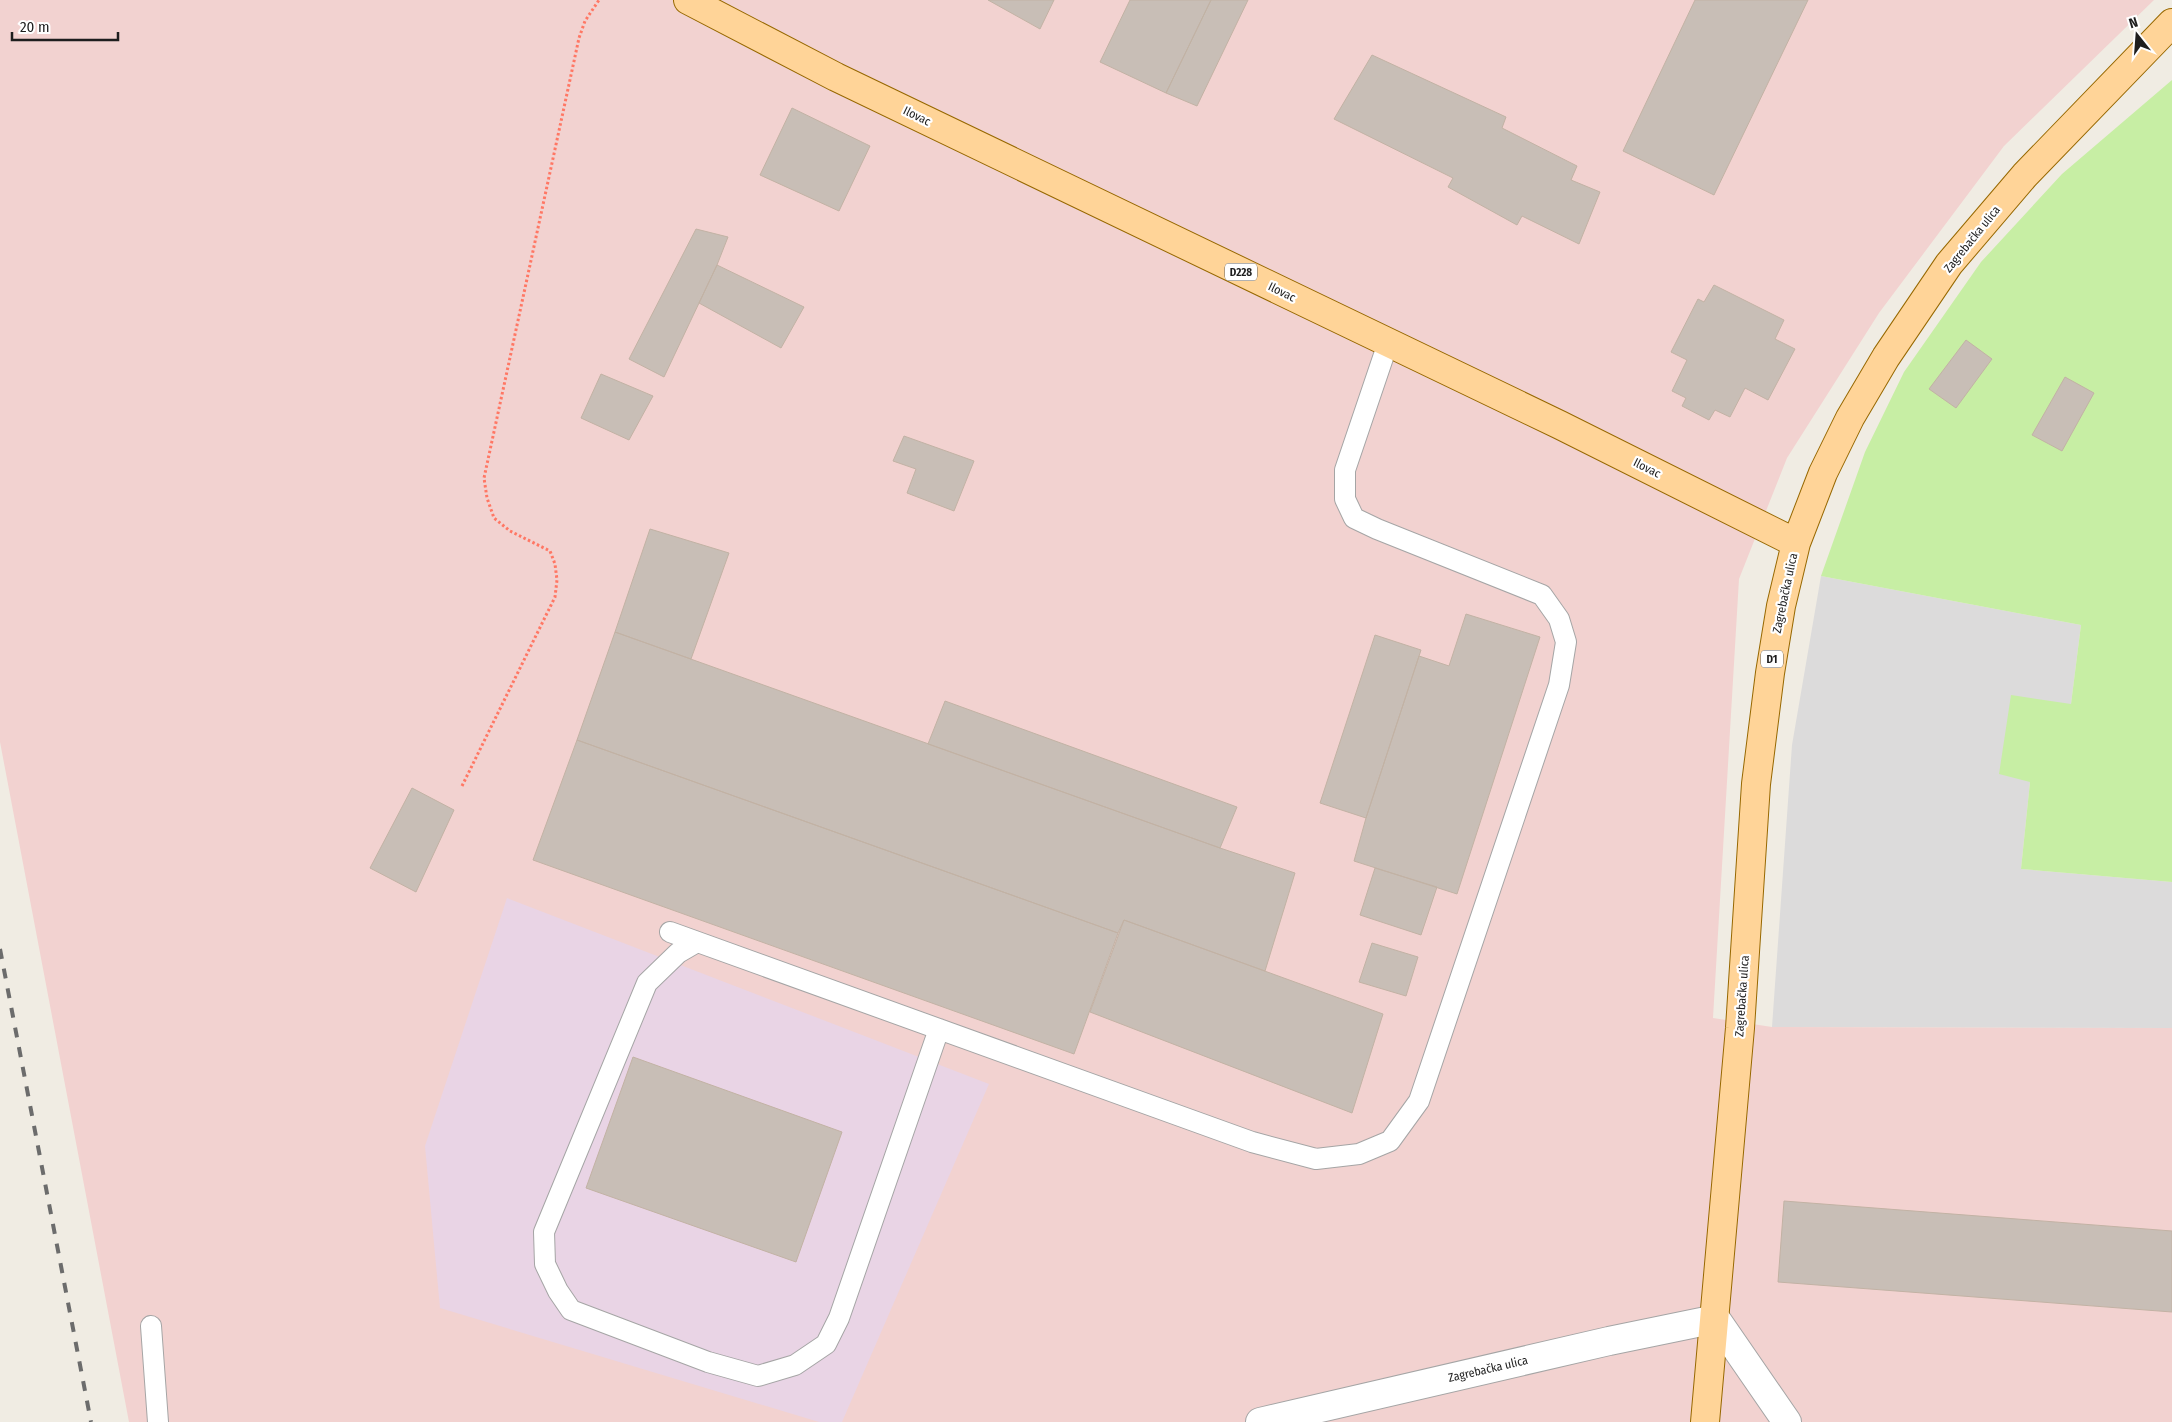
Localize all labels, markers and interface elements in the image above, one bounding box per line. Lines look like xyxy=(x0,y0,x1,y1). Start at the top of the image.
scale bar xyxy=(12,10,119,42)
north arrow xyxy=(2112,10,2162,60)
text: N xyxy=(2127,14,2140,32)
text: 20 m xyxy=(20,18,50,36)
street label: Ilovac xyxy=(901,103,933,129)
street label: Zagrebačka ulica xyxy=(1941,203,2003,275)
road number: D228 xyxy=(1225,264,1257,280)
street label: Ilovac xyxy=(1266,279,1298,305)
street label: Ilovac xyxy=(1631,455,1663,481)
street label: Zagrebačka ulica xyxy=(1770,552,1800,634)
road number: D1 xyxy=(1761,651,1783,668)
street label: Zagrebačka ulica xyxy=(1732,955,1752,1037)
street label: Zagrebačka ulica xyxy=(1447,1353,1529,1385)

